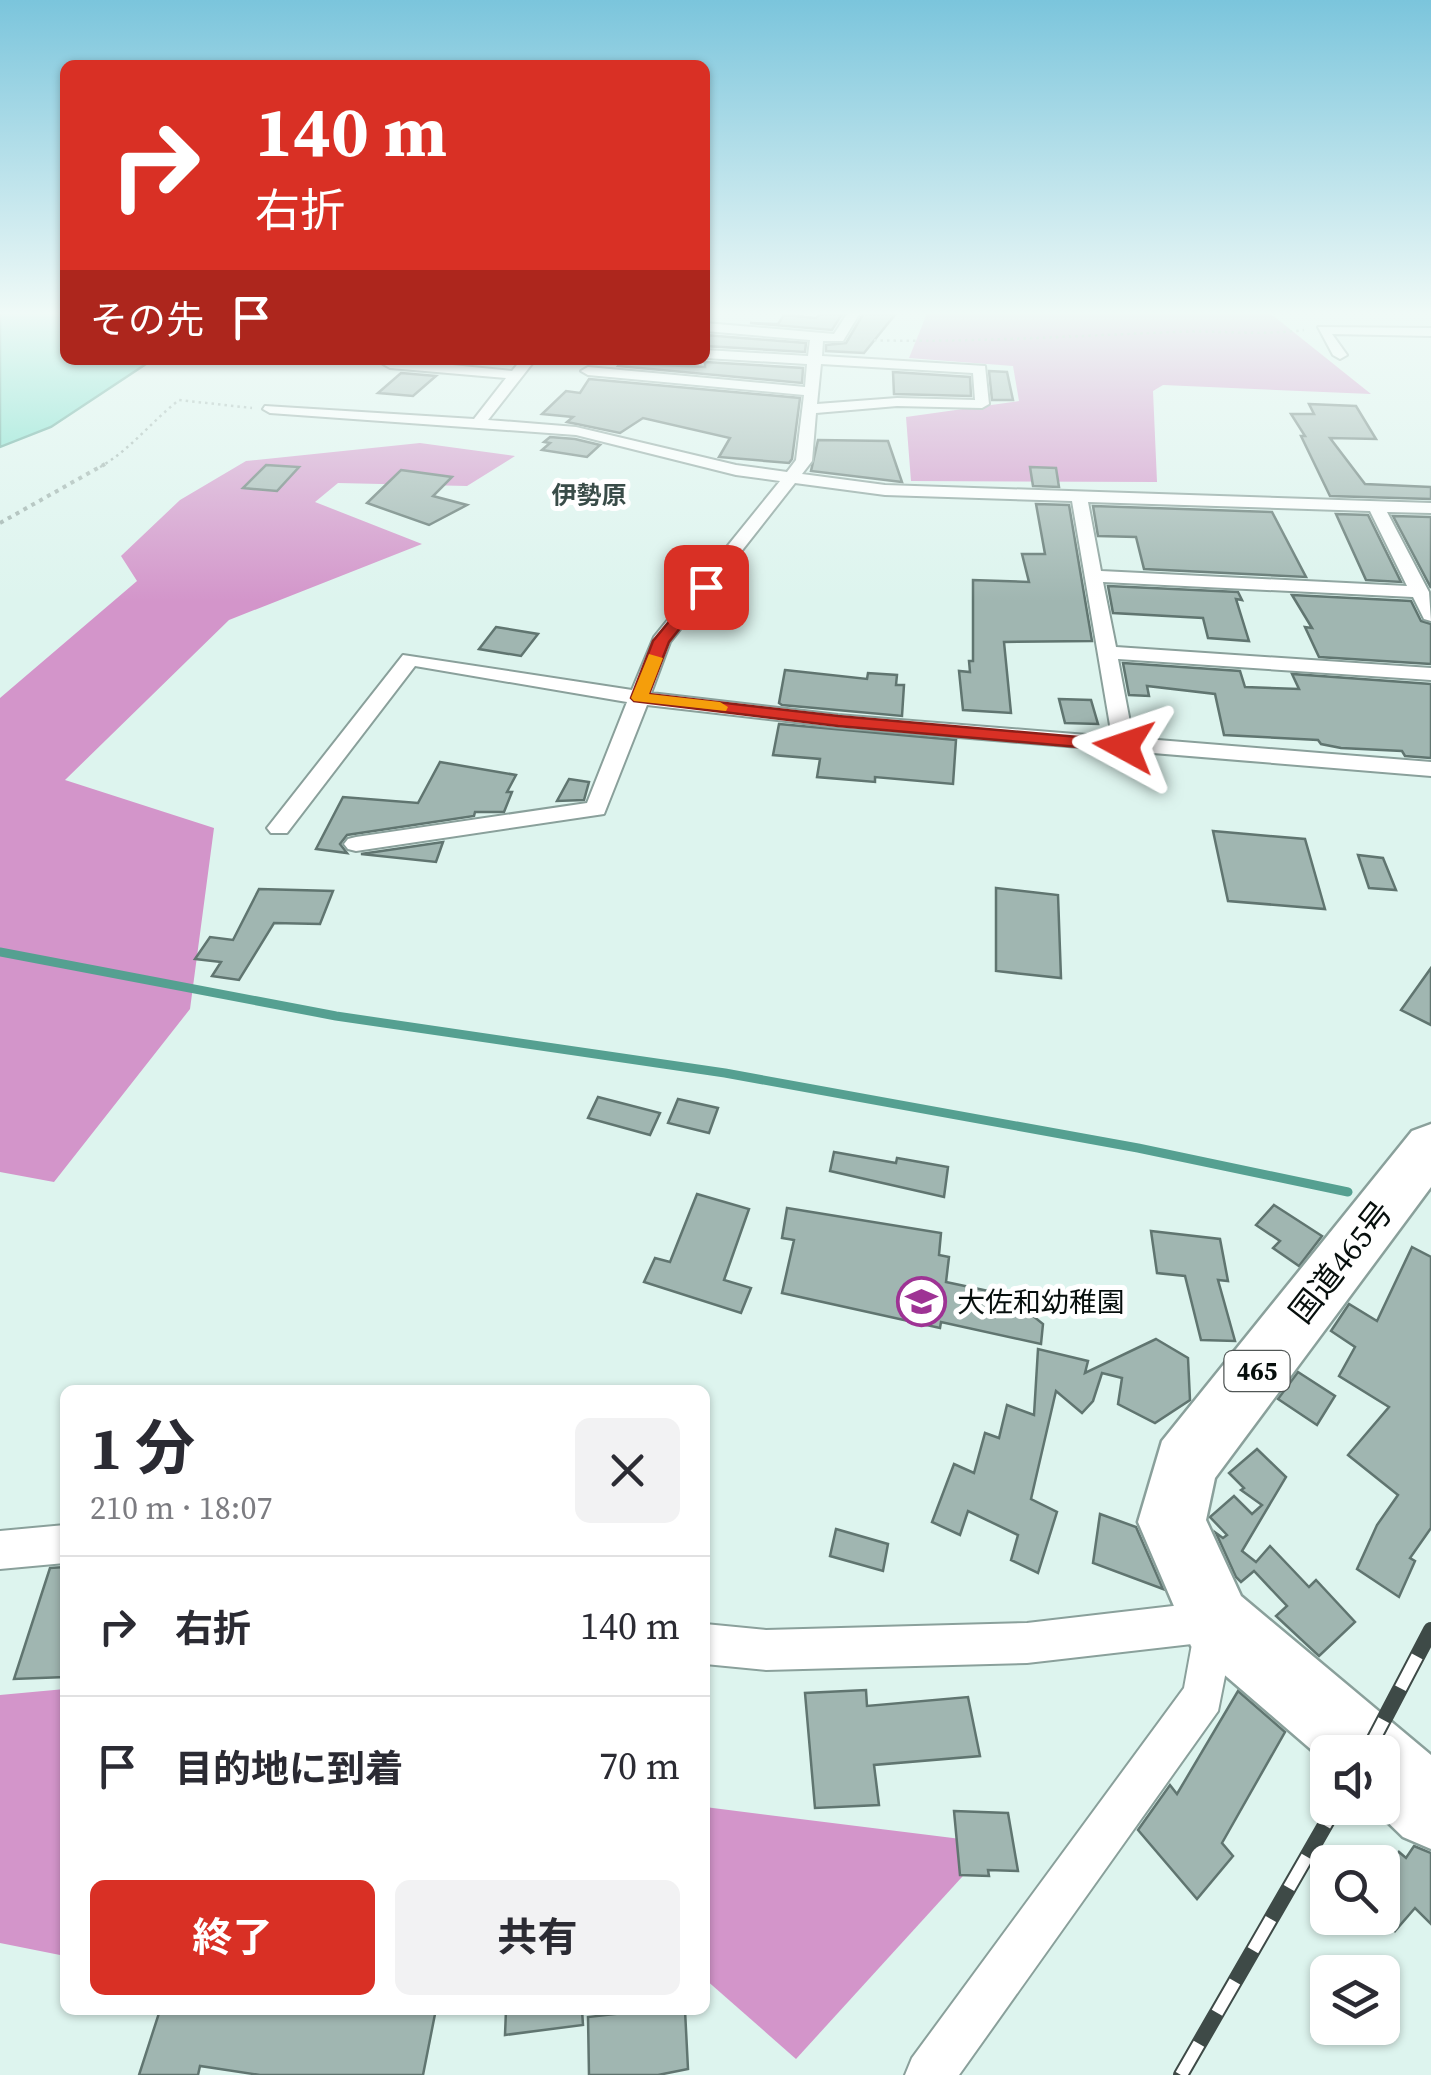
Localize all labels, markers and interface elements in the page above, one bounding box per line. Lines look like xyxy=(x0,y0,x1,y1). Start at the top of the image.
text: 140 m xyxy=(255,83,447,179)
icon: right xyxy=(90,100,220,230)
text: 右折 xyxy=(255,179,345,241)
icon: arrive xyxy=(224,290,279,345)
text: その先 xyxy=(90,294,204,346)
district label: 伊勢原 xyxy=(551,478,627,512)
pin xyxy=(664,545,749,630)
icon: arrive xyxy=(679,560,734,615)
position arrow xyxy=(1072,694,1176,798)
street label: 国道465号 xyxy=(1279,1192,1403,1332)
school or university icon: 大佐和幼稚園 xyxy=(896,1276,948,1328)
place label: 大佐和幼稚園 xyxy=(957,1283,1125,1321)
road number: 465 xyxy=(1224,1351,1290,1391)
text: 1 分 xyxy=(90,1407,195,1489)
button: close xyxy=(575,1418,680,1523)
text: 210 m · 18:07 xyxy=(90,1486,272,1530)
icon: right xyxy=(90,1599,145,1654)
text: 140 m xyxy=(580,1600,680,1652)
text: 右折 xyxy=(175,1603,251,1655)
map controls xyxy=(1310,1735,1400,2045)
button: sound xyxy=(1310,1735,1400,1825)
icon: arrive xyxy=(90,1739,145,1794)
text: 70 m xyxy=(599,1740,680,1792)
text: 目的地に到着 xyxy=(175,1743,403,1795)
button: search xyxy=(1310,1845,1400,1935)
button: 終了 xyxy=(90,1880,375,1995)
button: 共有 xyxy=(395,1880,680,1995)
button: layers xyxy=(1310,1955,1400,2045)

